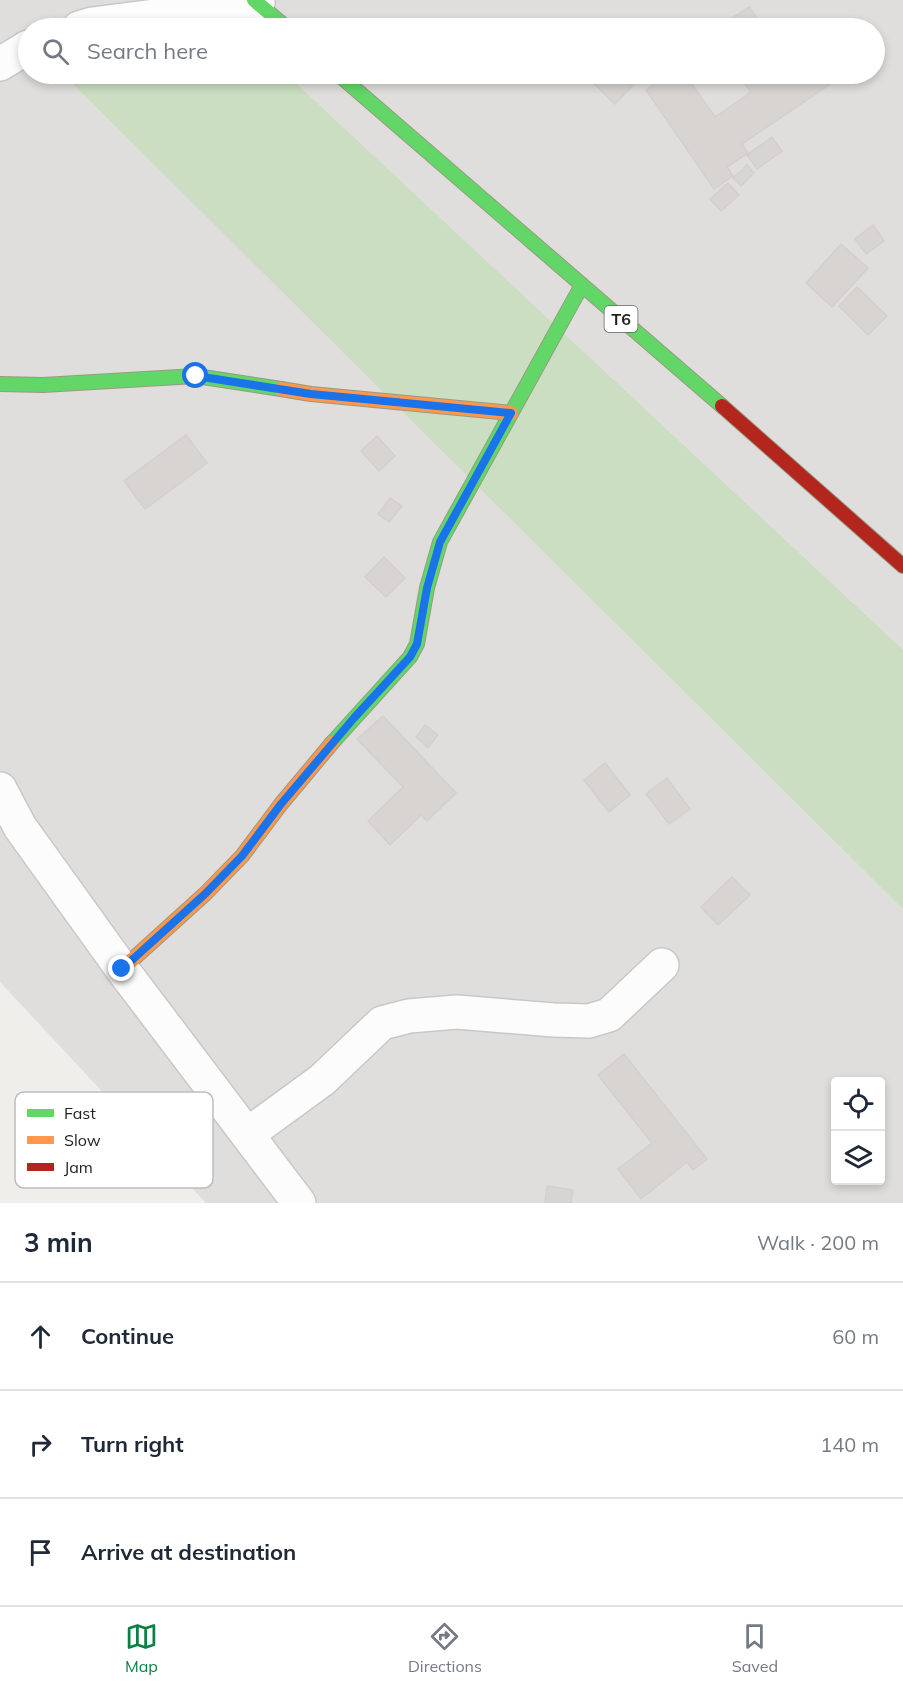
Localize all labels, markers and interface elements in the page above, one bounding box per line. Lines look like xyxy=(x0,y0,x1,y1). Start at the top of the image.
search box xyxy=(18,18,885,84)
icon: search xyxy=(39,35,72,68)
text: Search here xyxy=(87,37,208,65)
road number: T6 xyxy=(604,306,638,332)
route start xyxy=(182,362,208,388)
route end xyxy=(108,955,134,981)
map controls xyxy=(831,1077,885,1185)
button: locate xyxy=(831,1077,885,1131)
legend xyxy=(15,1092,213,1188)
text: Fast xyxy=(64,1103,96,1123)
text: Slow xyxy=(64,1130,101,1150)
button: layers xyxy=(831,1131,885,1185)
text: Jam xyxy=(64,1157,93,1177)
text: 3 min xyxy=(24,1226,93,1259)
text: Walk · 200 m xyxy=(757,1230,879,1255)
icon: ahead xyxy=(24,1320,57,1353)
text: Continue xyxy=(81,1322,174,1350)
text: 60 m xyxy=(832,1324,879,1349)
icon: right xyxy=(24,1428,57,1461)
text: Turn right xyxy=(81,1430,184,1458)
text: 140 m xyxy=(820,1432,879,1457)
icon: arrive xyxy=(24,1536,57,1569)
text: Arrive at destination xyxy=(81,1538,296,1566)
tab: Map xyxy=(125,1620,158,1676)
tab: Directions xyxy=(408,1620,482,1676)
tab: Saved xyxy=(732,1620,778,1676)

